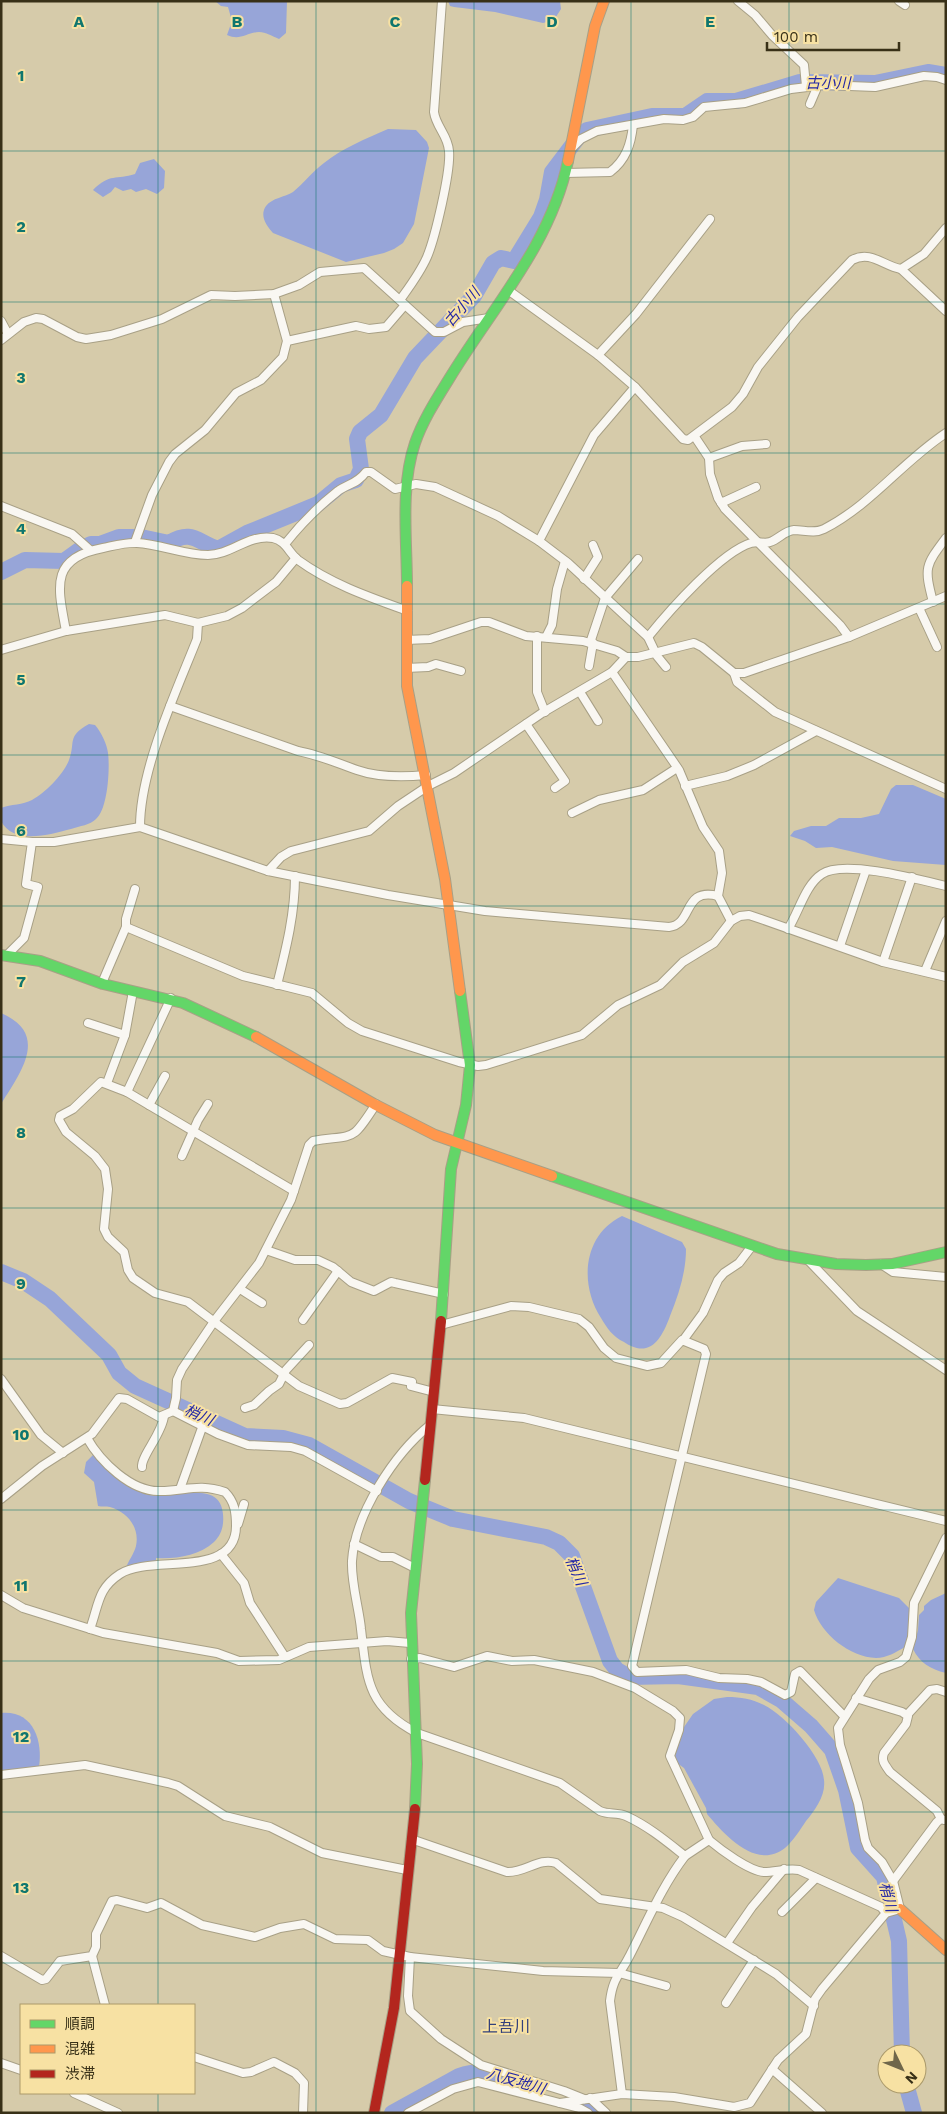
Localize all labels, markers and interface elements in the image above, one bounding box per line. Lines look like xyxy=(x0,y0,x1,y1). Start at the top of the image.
text: A xyxy=(74,12,85,31)
text: B xyxy=(232,12,243,31)
text: C xyxy=(390,12,401,31)
text: D xyxy=(546,12,558,31)
text: E xyxy=(705,12,715,31)
scale bar xyxy=(767,20,900,52)
text: 100 m xyxy=(774,28,818,46)
text: 1 xyxy=(18,66,24,85)
water label: 古小川 xyxy=(805,74,852,92)
text: 2 xyxy=(16,217,26,236)
water label: 古小川 xyxy=(440,283,485,330)
text: 3 xyxy=(16,368,26,387)
text: 4 xyxy=(16,519,26,538)
text: 5 xyxy=(16,670,26,689)
text: 6 xyxy=(16,821,26,840)
text: 7 xyxy=(16,972,26,991)
text: 8 xyxy=(16,1123,26,1142)
text: 9 xyxy=(16,1274,26,1293)
water label: 梢川 xyxy=(182,1401,218,1430)
text: 10 xyxy=(12,1425,30,1444)
water label: 梢川 xyxy=(562,1554,591,1590)
text: 11 xyxy=(14,1576,28,1595)
text: 12 xyxy=(13,1727,29,1746)
text: 13 xyxy=(13,1878,29,1897)
water label: 梢川 xyxy=(875,1880,901,1916)
legend xyxy=(20,2004,195,2094)
text: 順調 xyxy=(65,2015,95,2033)
district label: 上吾川 xyxy=(482,2017,530,2036)
text: 混雑 xyxy=(65,2040,95,2058)
north arrow xyxy=(877,2044,927,2094)
water label: 八反地川 xyxy=(485,2064,549,2098)
text: 渋滞 xyxy=(65,2065,95,2083)
text: N xyxy=(902,2069,921,2087)

